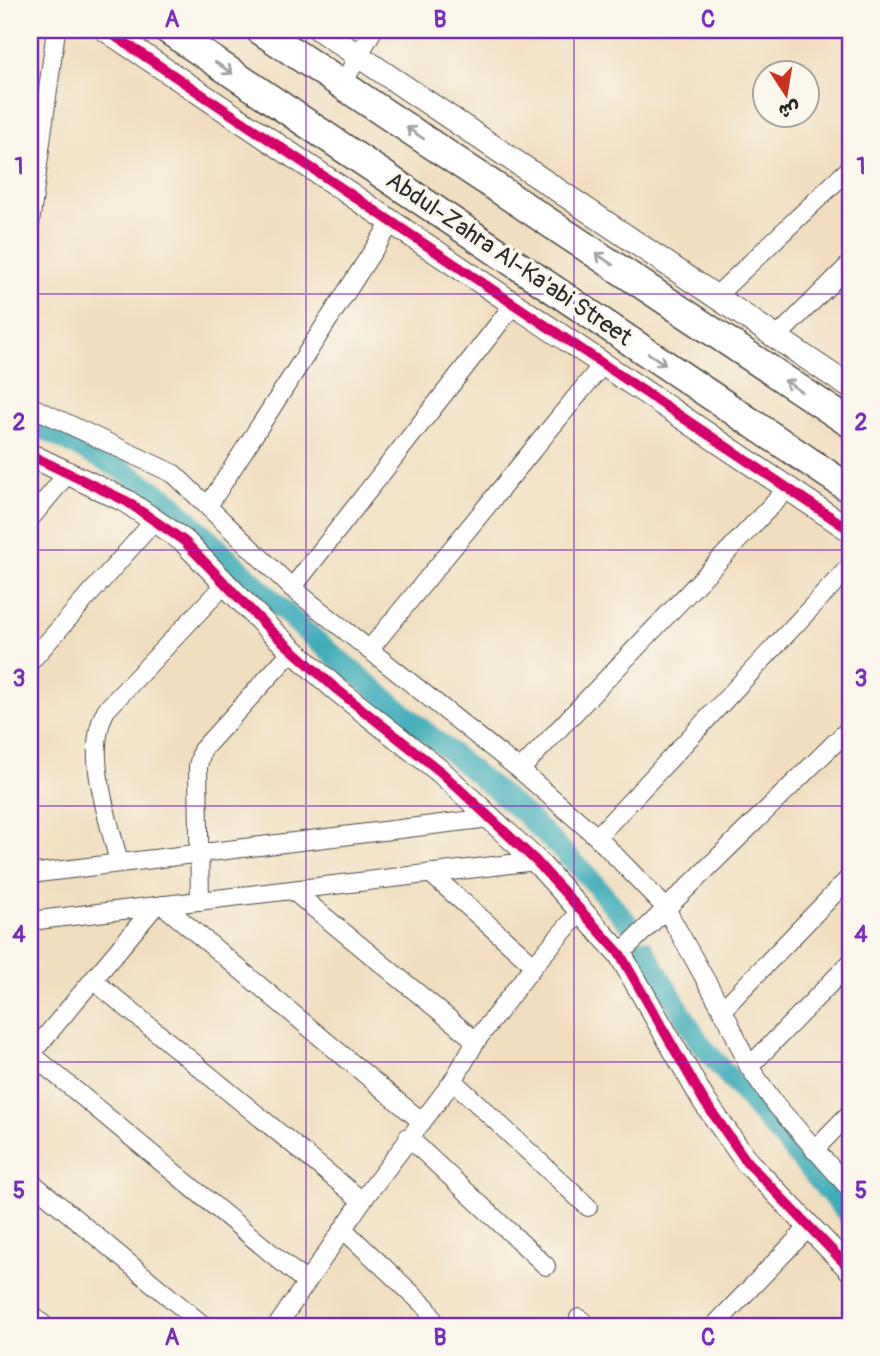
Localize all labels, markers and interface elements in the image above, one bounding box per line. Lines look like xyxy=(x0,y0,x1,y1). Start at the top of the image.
text: A xyxy=(165,5,180,34)
text: B xyxy=(433,5,447,34)
text: C xyxy=(701,5,715,34)
north arrow xyxy=(750,60,820,130)
one-way arrow xyxy=(214,61,233,75)
text: ش xyxy=(777,96,802,124)
one-way arrow xyxy=(406,126,425,140)
text: 1 xyxy=(15,152,24,181)
text: 1 xyxy=(857,152,866,181)
street label: Abdul-Zahra Al-Ka'abi Street xyxy=(381,166,638,352)
one-way arrow xyxy=(595,252,614,267)
one-way arrow xyxy=(647,352,666,366)
one-way arrow xyxy=(784,378,804,392)
text: 2 xyxy=(13,408,26,437)
text: 2 xyxy=(855,408,868,437)
text: 3 xyxy=(13,664,25,693)
text: 3 xyxy=(855,664,867,693)
text: 4 xyxy=(12,920,26,949)
text: 4 xyxy=(854,920,868,949)
text: 5 xyxy=(13,1176,25,1205)
text: 5 xyxy=(855,1176,867,1205)
text: A xyxy=(165,1323,180,1352)
text: B xyxy=(433,1323,447,1352)
text: C xyxy=(701,1323,715,1352)

